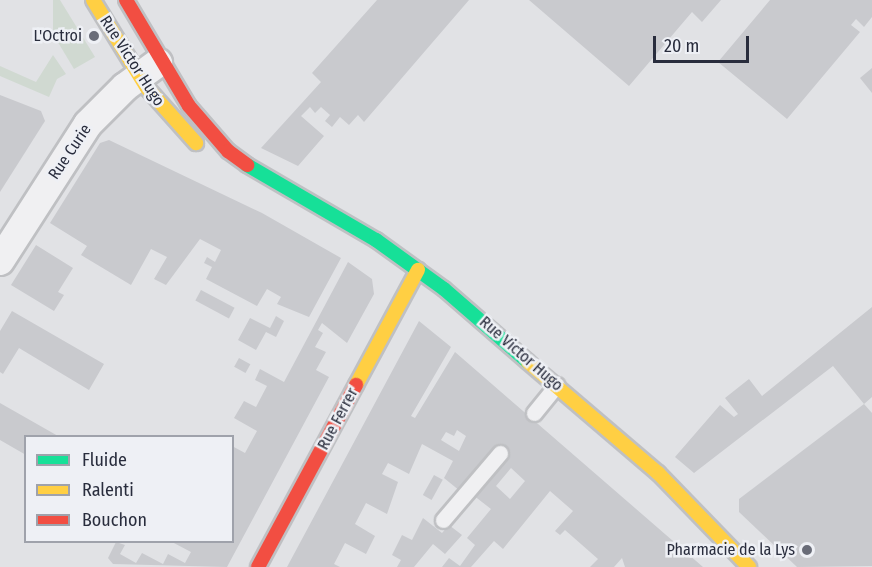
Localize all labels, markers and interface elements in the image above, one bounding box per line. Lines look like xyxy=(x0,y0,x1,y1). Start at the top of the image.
street label: Rue Victor Hugo xyxy=(96,12,168,110)
scale bar xyxy=(656,24,752,62)
place label: L'Octroi xyxy=(34,26,82,46)
marker: L'Octroi xyxy=(87,29,101,43)
text: 20 m xyxy=(664,35,699,57)
street label: Rue Curie xyxy=(45,121,95,183)
street label: Rue Victor Hugo xyxy=(475,313,567,395)
street label: Rue Ferrer xyxy=(314,385,362,453)
legend xyxy=(24,435,234,543)
text: Fluide xyxy=(82,449,127,471)
text: Ralenti xyxy=(82,479,134,501)
text: Bouchon xyxy=(82,509,147,531)
place label: Pharmacie de la Lys xyxy=(667,540,795,560)
marker: Pharmacie de la Lys xyxy=(800,543,814,557)

